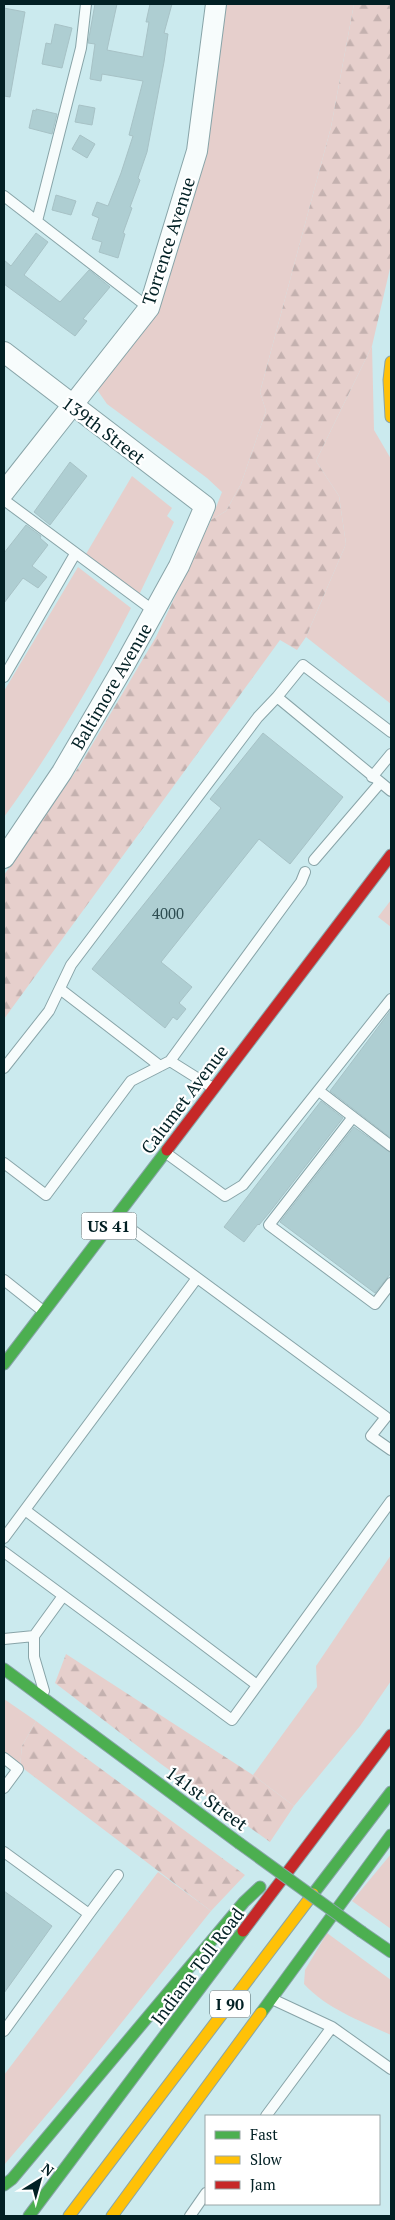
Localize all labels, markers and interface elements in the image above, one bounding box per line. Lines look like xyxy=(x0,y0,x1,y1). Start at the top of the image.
street label: Torrence Avenue xyxy=(136,174,200,308)
street label: 139th Street xyxy=(57,391,151,469)
street label: Baltimore Avenue xyxy=(65,618,157,754)
house number: 4000 xyxy=(152,903,184,923)
street label: Calumet Avenue xyxy=(135,1040,233,1158)
road number: US 41 xyxy=(82,1212,136,1240)
street label: 141st Street xyxy=(161,1760,253,1836)
street label: Indiana Toll Road xyxy=(145,1902,249,2030)
road number: I 90 xyxy=(210,1990,250,2018)
legend xyxy=(205,2115,380,2205)
text: Fast xyxy=(250,2124,278,2144)
text: Slow xyxy=(250,2149,283,2169)
north arrow xyxy=(15,2155,65,2205)
text: N xyxy=(38,2158,58,2180)
text: Jam xyxy=(250,2174,276,2194)

